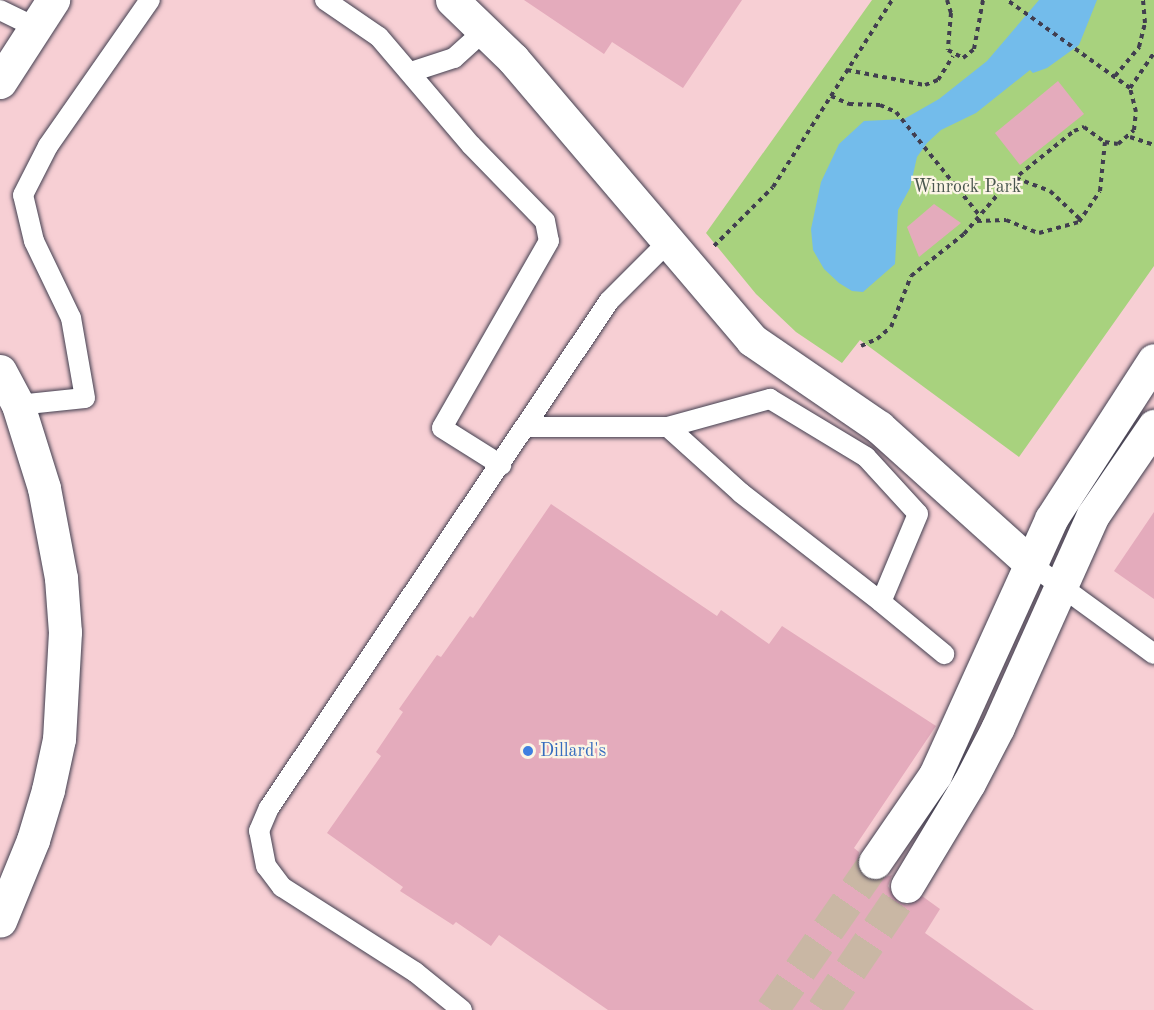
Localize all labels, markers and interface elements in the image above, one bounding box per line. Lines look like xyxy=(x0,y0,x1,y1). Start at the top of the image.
park label: Winrock Park xyxy=(913,176,1021,198)
place label: Dillard's xyxy=(540,740,606,762)
marker: Dillard's xyxy=(521,744,535,758)

